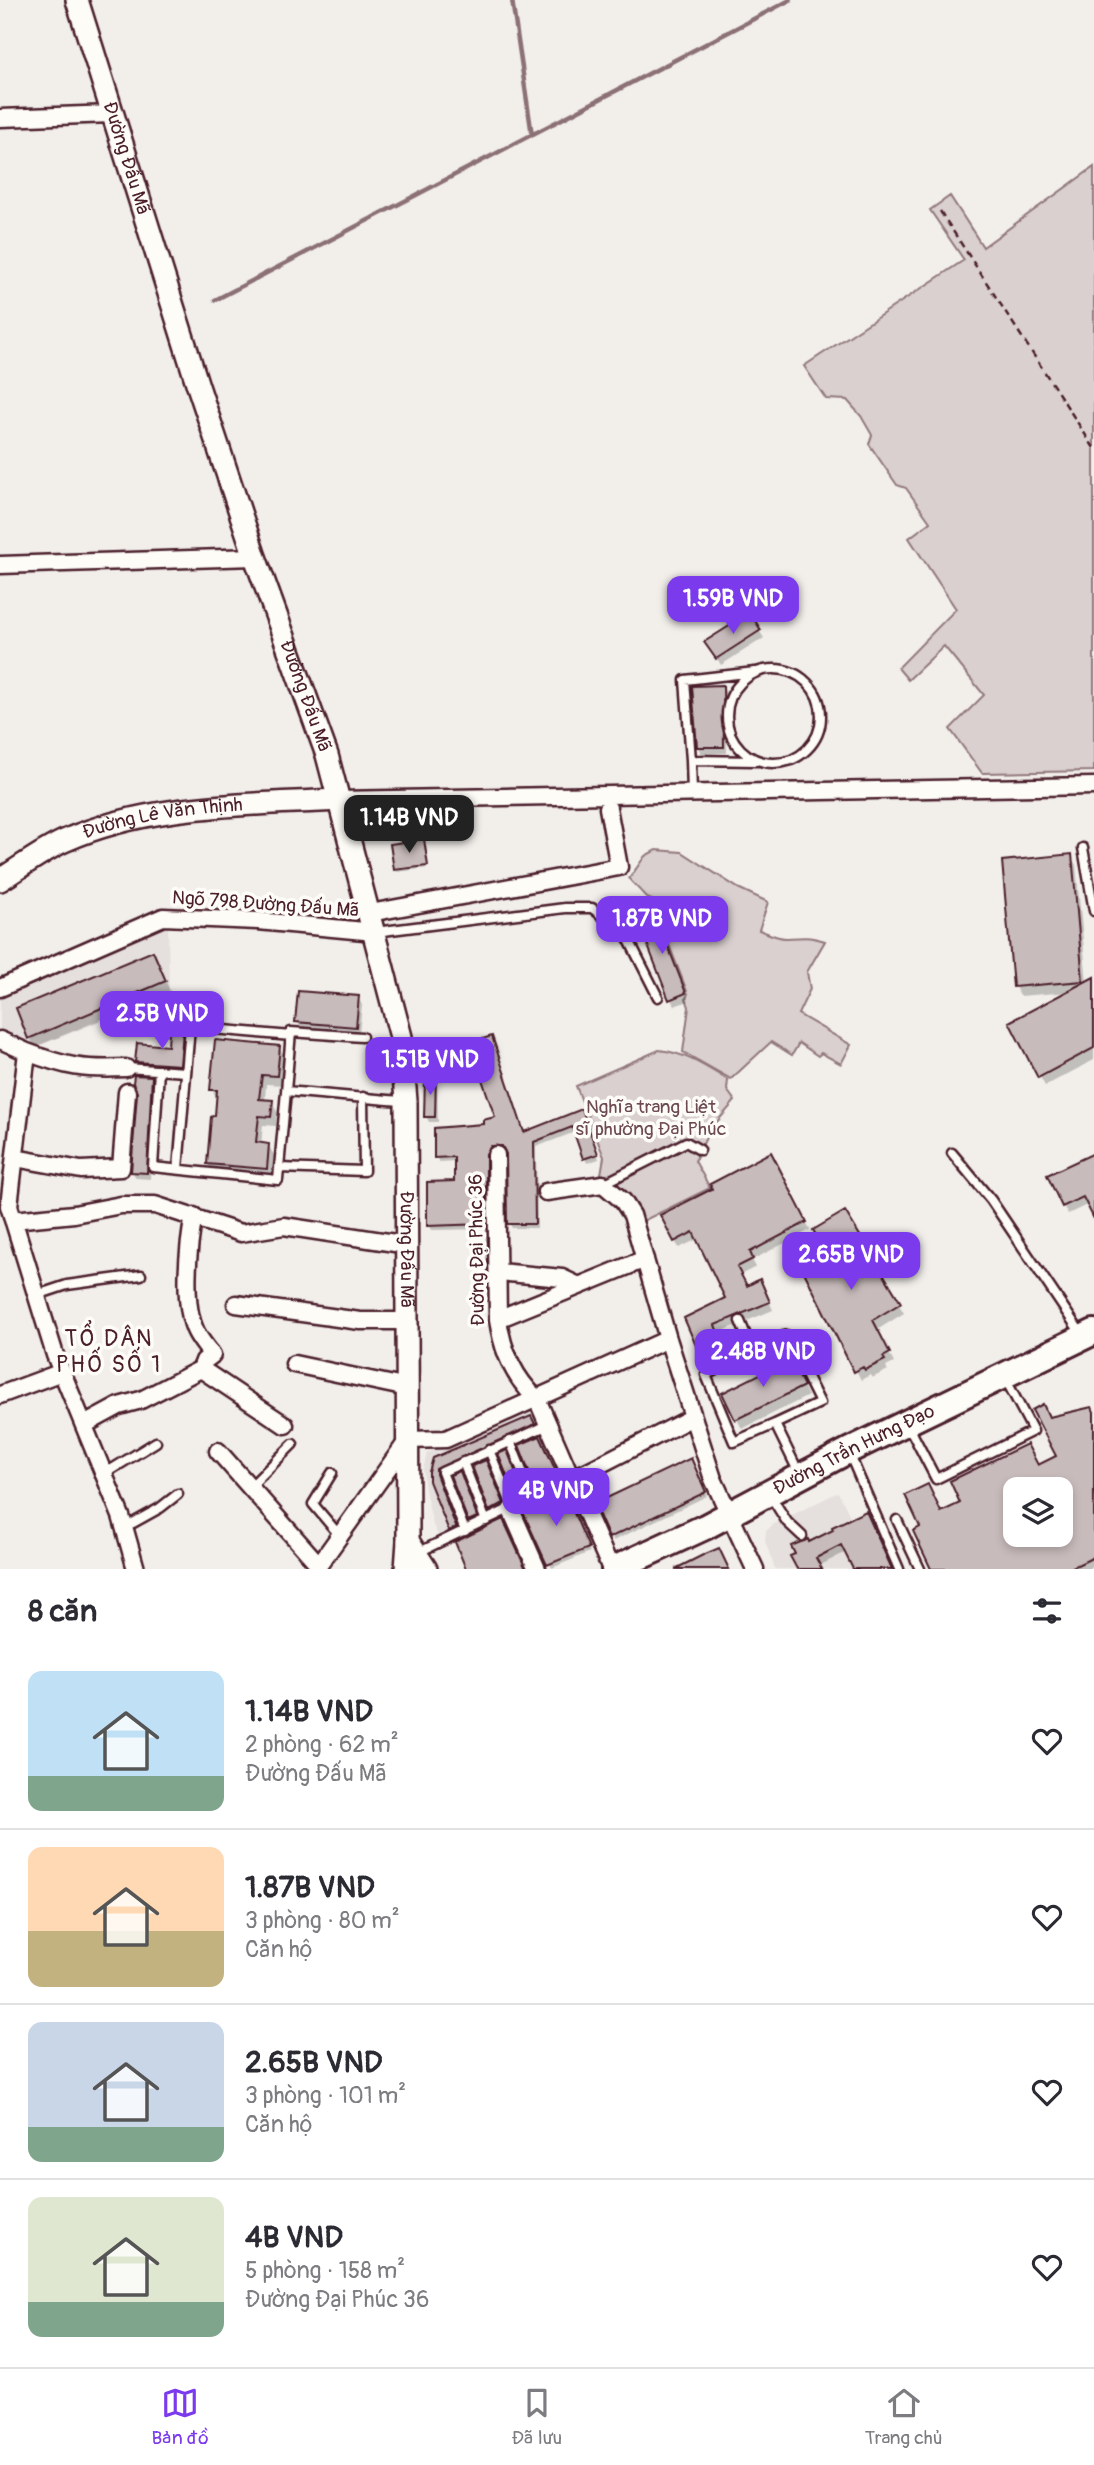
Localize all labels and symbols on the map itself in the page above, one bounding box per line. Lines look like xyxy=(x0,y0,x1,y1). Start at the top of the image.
street label: Đường Đấu Mã xyxy=(98,99,156,218)
pin: 1.59B VND xyxy=(653,576,813,636)
street label: Đường Đấu Mã xyxy=(274,637,337,756)
street label: Đường Lê Văn Thịnh xyxy=(79,793,243,844)
pin: 1.14B VND xyxy=(329,796,489,855)
street label: Ngõ 798 Đường Đấu Mã xyxy=(171,885,361,923)
pin: 1.87B VND xyxy=(582,897,742,956)
pin: 2.5B VND xyxy=(90,992,234,1051)
pin: 1.51B VND xyxy=(350,1038,510,1097)
park label: Nghĩa trang Liệt sĩ phường Đại Phúc xyxy=(576,1095,727,1141)
street label: Đường Đại Phúc 36 xyxy=(464,1174,490,1326)
street label: Đường Đấu Mã xyxy=(394,1191,419,1309)
pin: 2.65B VND xyxy=(771,1232,931,1292)
district label: TỔ DÂN PHỐ SỐ 1 xyxy=(56,1320,162,1379)
pin: 2.48B VND xyxy=(683,1330,843,1389)
street label: Đường Trần Hưng Đạo xyxy=(769,1399,939,1501)
pin: 4B VND xyxy=(499,1468,613,1528)

